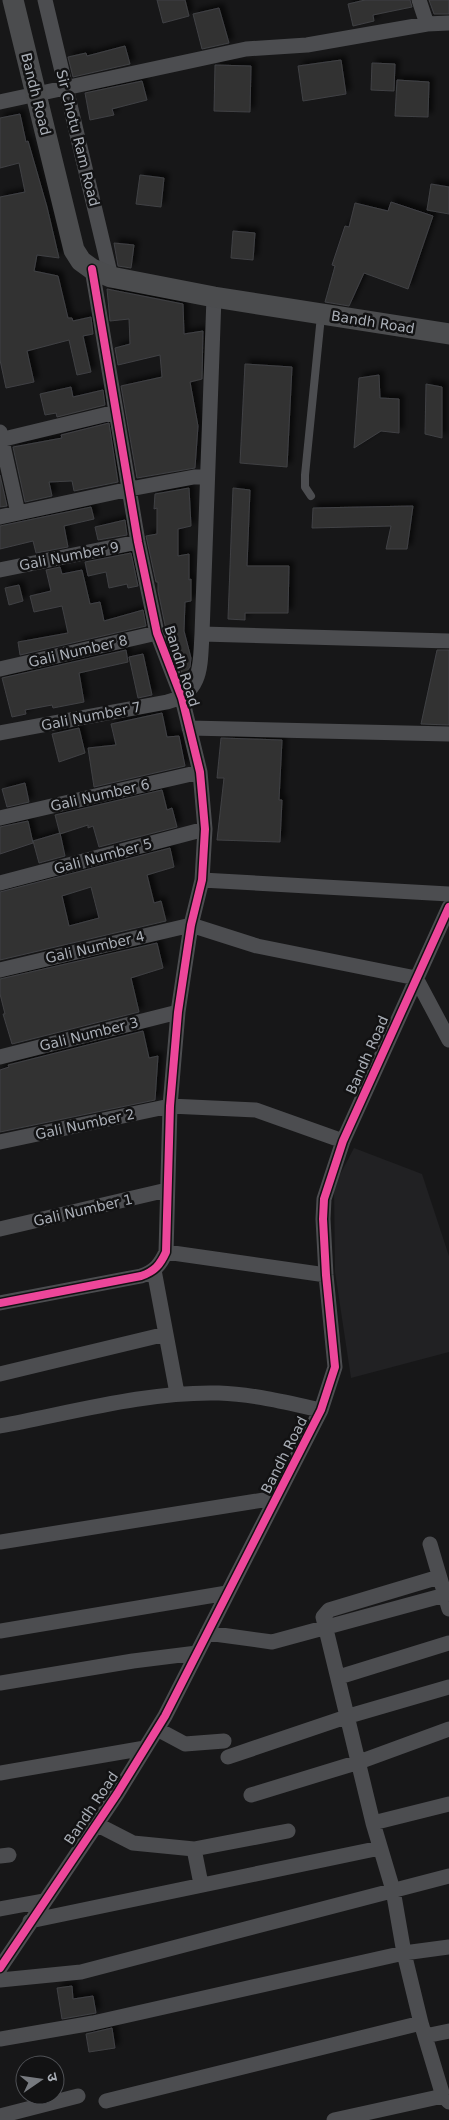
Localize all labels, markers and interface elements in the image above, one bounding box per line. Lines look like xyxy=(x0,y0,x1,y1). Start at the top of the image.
street label: Bandh Road xyxy=(18,51,54,137)
street label: Sir Chotu Ram Road xyxy=(53,68,103,208)
street label: Bandh Road xyxy=(330,307,416,337)
street label: Gali Number 9 xyxy=(18,538,120,574)
street label: Bandh Road xyxy=(161,623,203,709)
street label: Gali Number 8 xyxy=(27,632,129,670)
street label: Gali Number 7 xyxy=(40,698,142,734)
street label: Gali Number 6 xyxy=(49,776,151,814)
street label: Gali Number 5 xyxy=(52,835,154,877)
street label: Gali Number 4 xyxy=(44,928,146,966)
street label: Bandh Road xyxy=(343,1013,391,1097)
street label: Gali Number 3 xyxy=(38,1014,140,1054)
street label: Gali Number 2 xyxy=(34,1106,136,1142)
street label: Gali Number 1 xyxy=(32,1191,134,1229)
street label: Bandh Road xyxy=(258,1414,310,1496)
street label: Bandh Road xyxy=(61,1769,121,1847)
north arrow xyxy=(15,2055,65,2105)
text: उ xyxy=(44,2071,62,2084)

